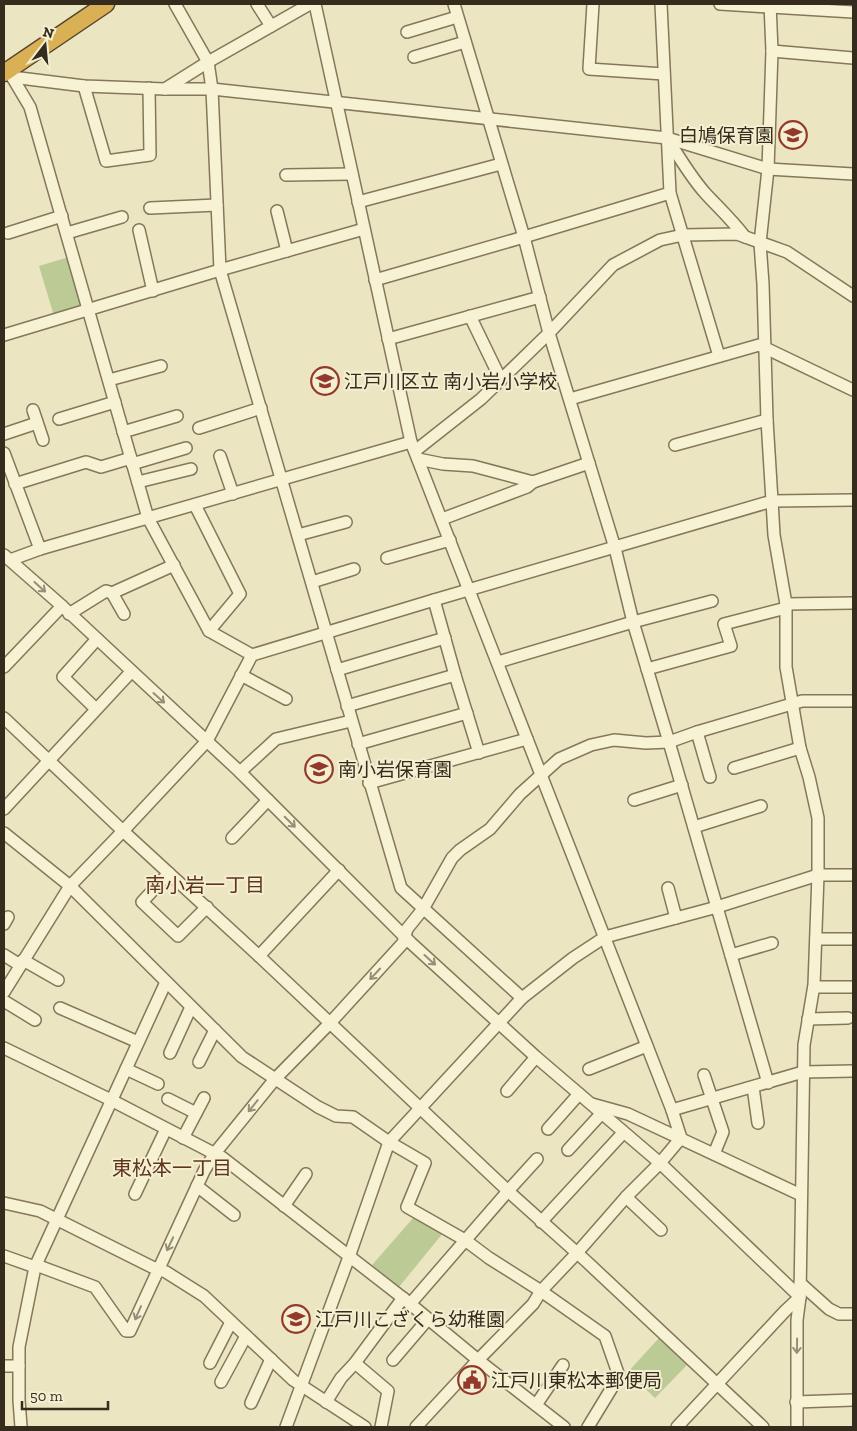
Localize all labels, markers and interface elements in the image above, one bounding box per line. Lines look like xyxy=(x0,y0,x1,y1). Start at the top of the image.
north arrow xyxy=(20,20,70,70)
text: N xyxy=(41,23,56,43)
school or university icon: 白鳩保育園 xyxy=(778,120,808,150)
place label: 白鳩保育園 xyxy=(679,124,774,147)
school or university icon: 江戸川区立 南小岩小学校 xyxy=(310,366,340,396)
place label: 江戸川区立 南小岩小学校 xyxy=(344,370,557,393)
one-way arrow xyxy=(34,581,47,593)
one-way arrow xyxy=(153,692,166,704)
school or university icon: 南小岩保育園 xyxy=(304,754,334,784)
place label: 南小岩保育園 xyxy=(338,758,452,781)
one-way arrow xyxy=(283,815,295,827)
district label: 南小岩一丁目 xyxy=(145,873,265,897)
one-way arrow xyxy=(424,954,437,966)
one-way arrow xyxy=(369,967,381,980)
one-way arrow xyxy=(248,1099,259,1112)
district label: 東松本一丁目 xyxy=(112,1156,232,1180)
one-way arrow xyxy=(164,1236,174,1251)
school or university icon: 江戸川こざくら幼稚園 xyxy=(281,1304,311,1334)
one-way arrow xyxy=(132,1305,142,1320)
place label: 江戸川こざくら幼稚園 xyxy=(315,1308,505,1331)
one-way arrow xyxy=(792,1338,802,1354)
public building icon: 江戸川東松本郵便局 xyxy=(457,1365,487,1395)
place label: 江戸川東松本郵便局 xyxy=(491,1369,662,1392)
scale bar xyxy=(22,1378,109,1410)
text: 50 m xyxy=(30,1387,63,1405)

